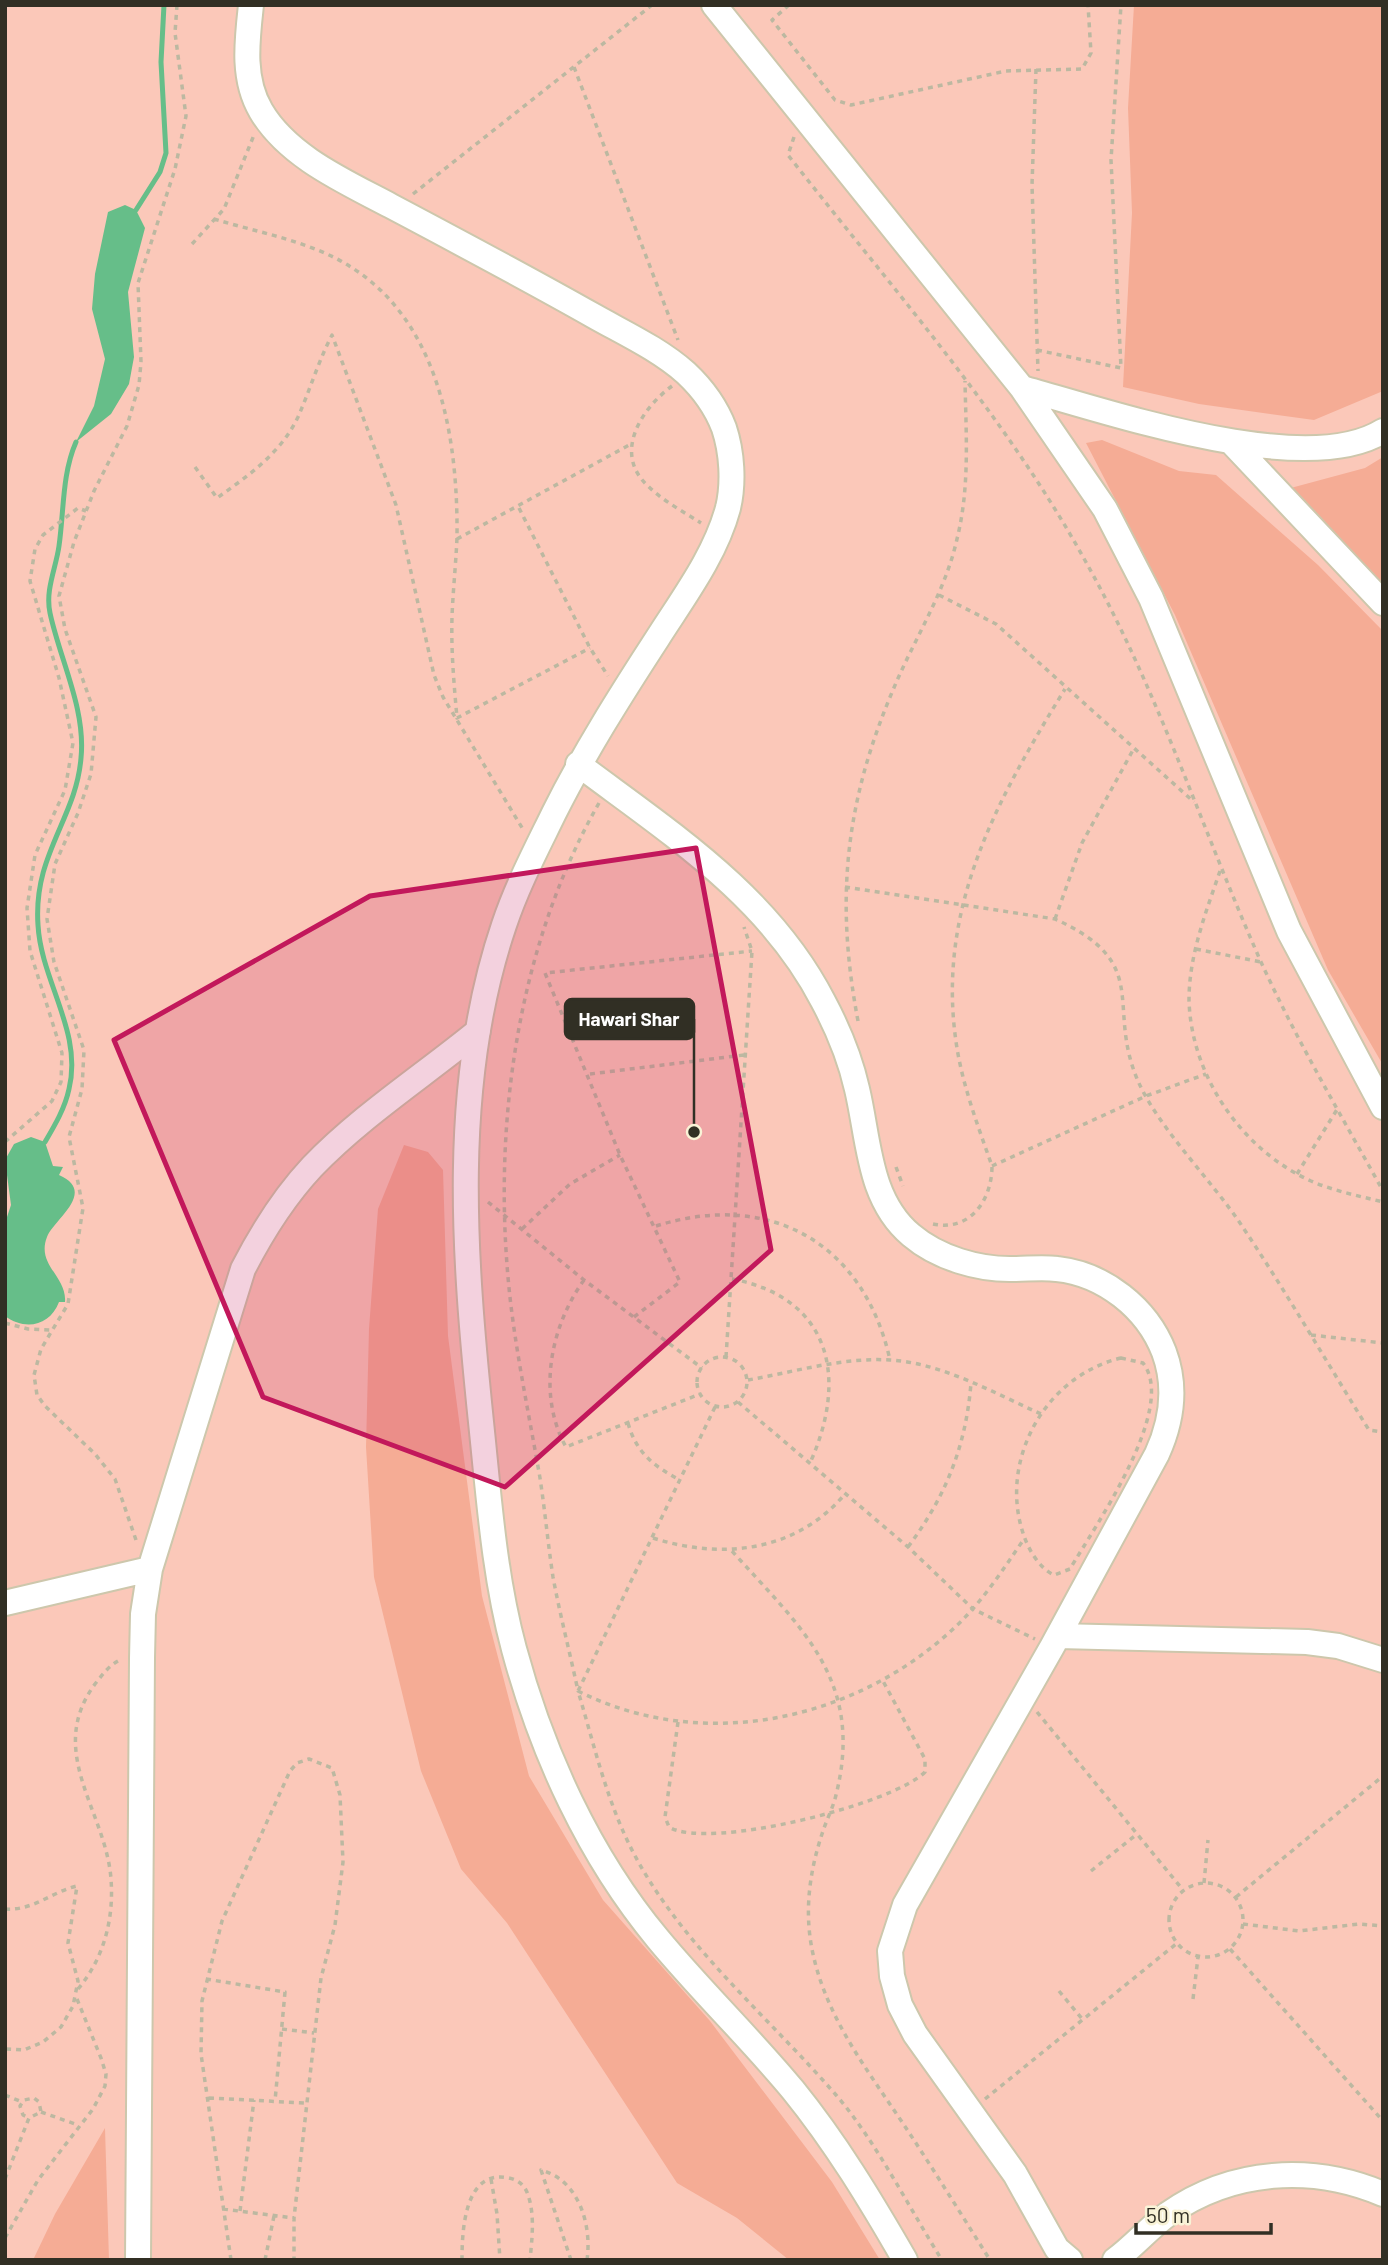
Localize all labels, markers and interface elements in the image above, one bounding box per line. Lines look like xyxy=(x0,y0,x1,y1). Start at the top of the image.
callout: Hawari Shar xyxy=(565,999,694,1039)
text: Hawari Shar xyxy=(578,1007,680,1030)
scale bar xyxy=(1136,2192,1271,2236)
text: 50 m xyxy=(1146,2202,1190,2227)

